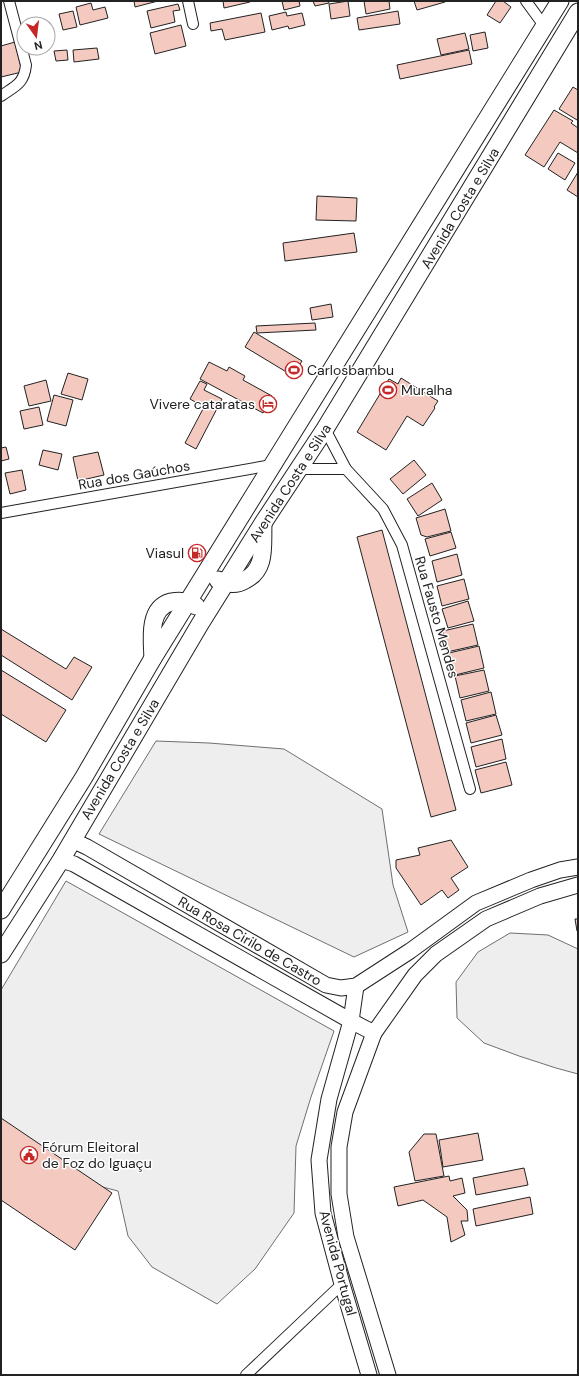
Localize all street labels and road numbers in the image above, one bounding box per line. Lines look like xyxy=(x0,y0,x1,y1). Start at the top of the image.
street label: Avenida Costa e Silva xyxy=(417,144,503,272)
street label: Avenida Costa e Silva xyxy=(245,420,335,546)
street label: Rua dos Gaúchos xyxy=(77,456,191,494)
street label: Rua Fausto Mendes xyxy=(411,554,463,680)
street label: Avenida Costa e Silva xyxy=(77,695,163,823)
street label: Rua Rosa Cirilo de Castro xyxy=(175,892,325,990)
street label: Avenida Portugal xyxy=(315,1208,361,1318)

